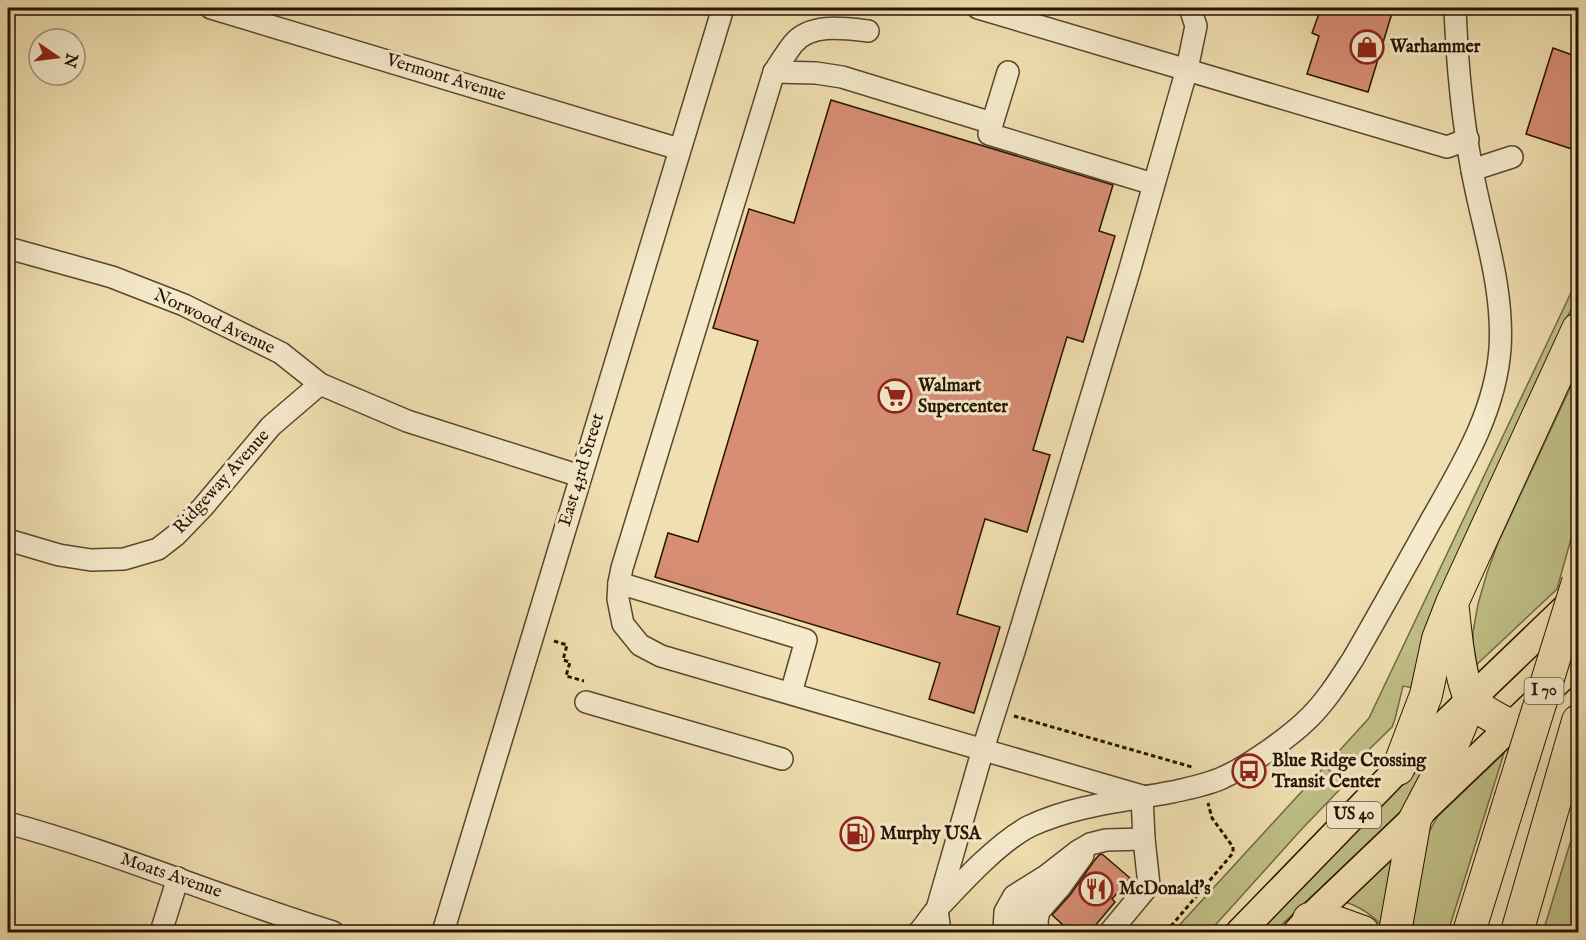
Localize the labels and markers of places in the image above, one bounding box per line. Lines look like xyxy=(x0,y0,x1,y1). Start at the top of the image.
shop icon: Warhammer xyxy=(1349,29,1385,65)
place label: Warhammer xyxy=(1389,36,1481,59)
place label: Walmart Supercenter xyxy=(917,375,1008,419)
supermarket icon: Walmart Supercenter xyxy=(877,378,913,414)
place label: Blue Ridge Crossing Transit Center xyxy=(1271,750,1427,794)
bus stop icon: Blue Ridge Crossing Transit Center xyxy=(1231,753,1267,789)
fuel station icon: Murphy USA xyxy=(839,816,875,852)
place label: Murphy USA xyxy=(880,823,982,846)
restaurant icon: McDonald's xyxy=(1078,871,1114,907)
place label: McDonald's xyxy=(1119,878,1211,901)

